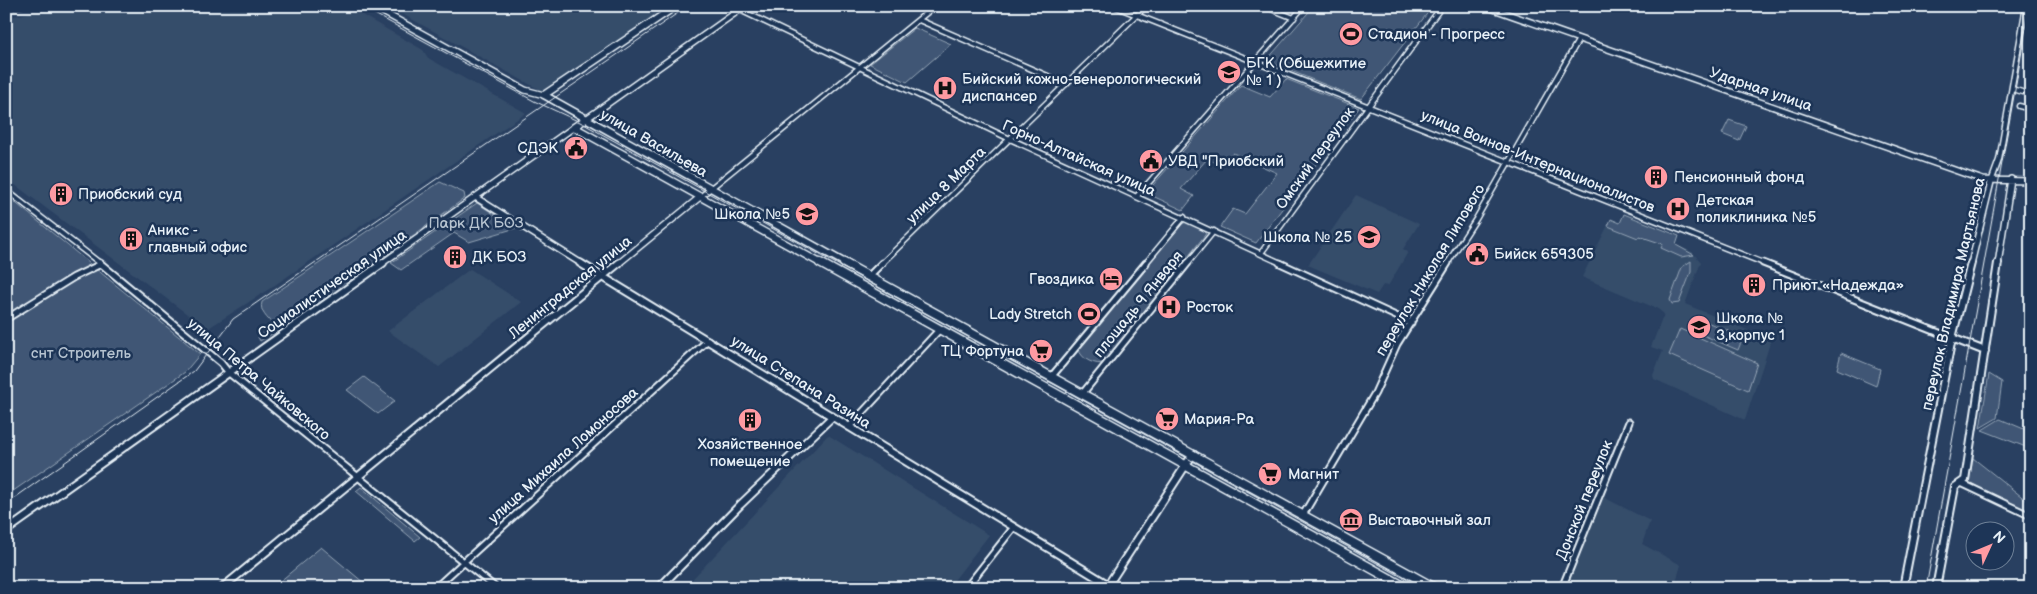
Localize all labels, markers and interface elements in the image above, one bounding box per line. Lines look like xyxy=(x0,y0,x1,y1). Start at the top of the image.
sports icon: Стадион - Прогресс xyxy=(1338,21,1364,47)
place label: Стадион - Прогресс xyxy=(1368,25,1505,44)
place label: БГК (Общежитие № 1 ) xyxy=(1246,54,1366,90)
school or university icon: БГК (Общежитие № 1 ) xyxy=(1216,59,1242,85)
street label: Ударная улица xyxy=(1707,63,1815,116)
place label: Бийский кожно-венерологический диспансер xyxy=(962,70,1201,106)
hospital icon: Бийский кожно-венерологический диспансер xyxy=(932,75,958,101)
street label: Омский переулок xyxy=(1272,103,1359,213)
street label: улица Васильева xyxy=(597,105,711,182)
street label: улица Воинов-Интернационалистов xyxy=(1418,106,1658,217)
street label: Горно-Алтайская улица xyxy=(999,116,1159,201)
public building icon: СДЭК xyxy=(563,135,589,161)
place label: СДЭК xyxy=(517,139,558,158)
street label: улица 8 Марта xyxy=(903,143,990,228)
public building icon: УВД "Приобский xyxy=(1138,148,1164,174)
place label: УВД "Приобский xyxy=(1168,152,1284,171)
building icon: Пенсионный фонд xyxy=(1643,164,1669,190)
place label: Пенсионный фонд xyxy=(1674,168,1804,187)
street label: переулок Владимира Мартьянова xyxy=(1917,176,1990,412)
building icon: Приобский суд xyxy=(48,181,74,207)
street label: переулок Николая Липового xyxy=(1371,181,1489,360)
place label: Приобский суд xyxy=(78,185,182,204)
place label: Детская поликлиника №5 xyxy=(1696,191,1816,227)
hospital icon: Детская поликлиника №5 xyxy=(1665,196,1691,222)
school or university icon: Школа №5 xyxy=(794,201,820,227)
place label: Школа №5 xyxy=(714,205,790,224)
park label: Парк ДК БОЗ xyxy=(429,214,524,233)
place label: Аникс - главный офис xyxy=(147,221,248,257)
school or university icon: Школа № 25 xyxy=(1356,224,1382,250)
building icon: Аникс - главный офис xyxy=(118,226,144,252)
street label: Социалистическая улица xyxy=(254,226,411,343)
place label: Школа № 25 xyxy=(1263,228,1352,247)
street label: Ленинградская улица xyxy=(504,232,636,344)
public building icon: Бийск 659305 xyxy=(1464,241,1490,267)
building icon: ДК БОЗ xyxy=(442,244,468,270)
place label: Бийск 659305 xyxy=(1494,245,1594,264)
street label: площадь 9 Января xyxy=(1089,247,1187,362)
place label: ДК БОЗ xyxy=(472,248,527,267)
hotel icon: Гвоздика xyxy=(1098,266,1124,292)
place label: Гвоздика xyxy=(1029,270,1094,289)
building icon: Приют «Надежда» xyxy=(1741,272,1767,298)
place label: Приют «Надежда» xyxy=(1772,276,1904,295)
hospital icon: Росток xyxy=(1156,294,1182,320)
place label: Росток xyxy=(1186,298,1233,317)
sports icon: Lady Stretch xyxy=(1076,301,1102,327)
place label: Lady Stretch xyxy=(989,305,1072,324)
place label: Школа № 3,корпус 1 xyxy=(1716,309,1785,345)
street label: улица Петра Чайковского xyxy=(183,314,334,445)
school or university icon: Школа № 3,корпус 1 xyxy=(1686,314,1712,340)
street label: улица Степана Разина xyxy=(727,332,874,433)
supermarket icon: ТЦ Фортуна xyxy=(1028,338,1054,364)
place label: ТЦ Фортуна xyxy=(941,342,1024,361)
park label: снт Строитель xyxy=(31,344,132,363)
street label: улица Михаила Ломоносова xyxy=(484,383,642,528)
supermarket icon: Мария-Ра xyxy=(1154,406,1180,432)
building icon: Хозяйственное помещение xyxy=(737,407,763,433)
place label: Мария-Ра xyxy=(1184,410,1255,429)
place label: Хозяйственное помещение xyxy=(698,435,802,471)
street label: Донской переулок xyxy=(1552,437,1617,563)
supermarket icon: Магнит xyxy=(1257,461,1283,487)
place label: Магнит xyxy=(1288,465,1339,484)
museum icon: Выставочный зал xyxy=(1338,507,1364,533)
place label: Выставочный зал xyxy=(1368,511,1491,530)
north arrow xyxy=(1964,522,2014,572)
text: N xyxy=(1989,528,2009,547)

